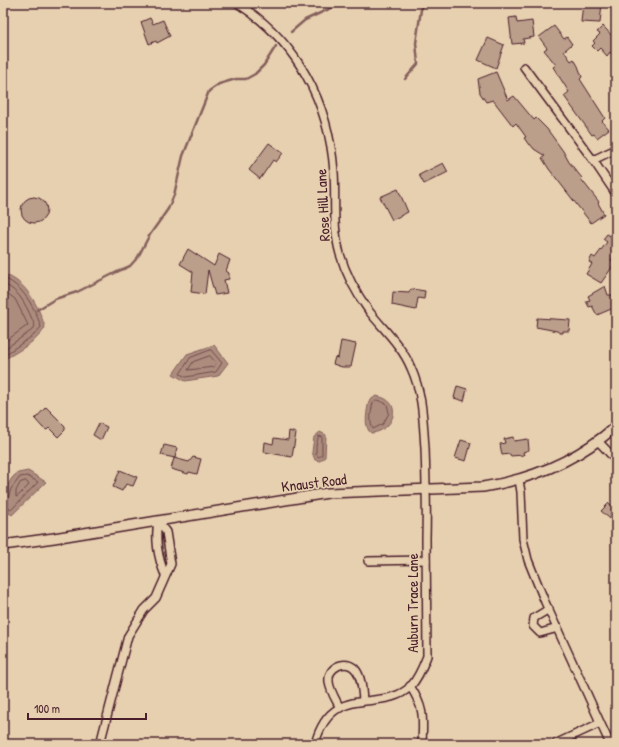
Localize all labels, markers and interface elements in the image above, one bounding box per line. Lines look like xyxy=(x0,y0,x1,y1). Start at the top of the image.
street label: Rose Hill Lane xyxy=(310,168,335,242)
street label: Knaust Road xyxy=(280,468,348,497)
street label: Auburn Trace Lane xyxy=(402,553,423,653)
scale bar xyxy=(28,695,146,721)
text: 100 m xyxy=(34,700,60,717)

